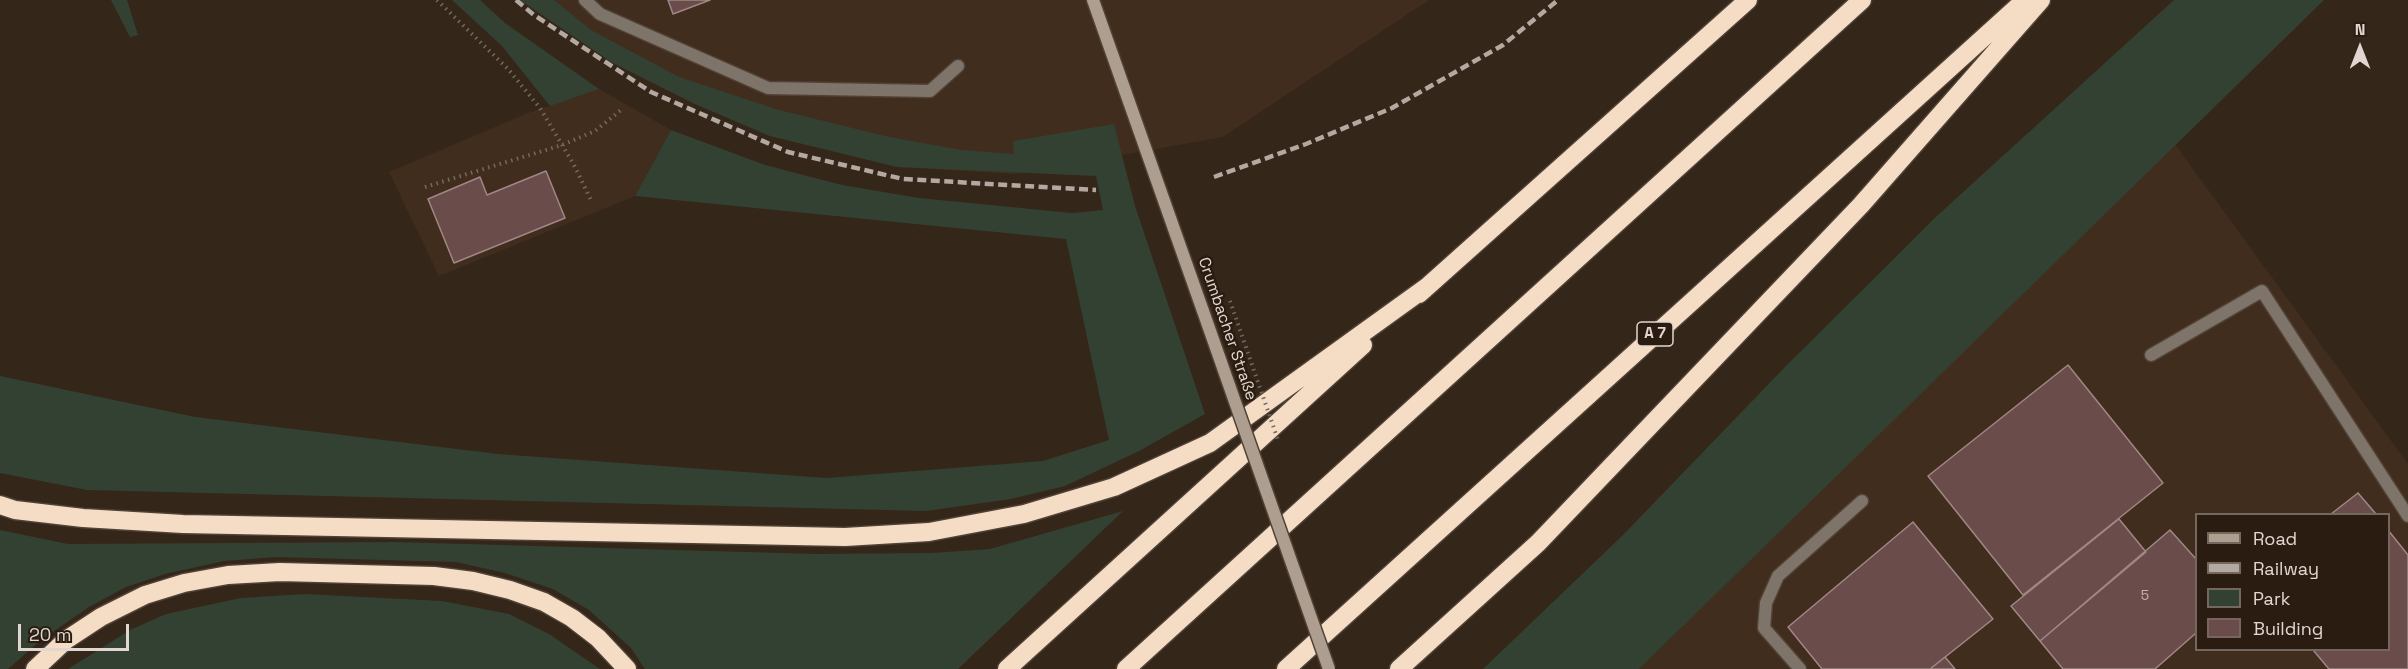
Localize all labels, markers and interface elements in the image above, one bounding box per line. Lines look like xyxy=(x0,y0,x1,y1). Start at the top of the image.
north arrow xyxy=(2330,18,2390,78)
text: N xyxy=(2355,19,2365,40)
street label: Crumbacher Straße xyxy=(1194,255,1260,403)
road number: A 7 xyxy=(1637,322,1673,346)
legend xyxy=(2195,513,2390,651)
text: Road xyxy=(2253,527,2297,550)
text: Railway xyxy=(2253,557,2319,580)
text: Park xyxy=(2253,587,2290,610)
house number: 5 xyxy=(2141,588,2149,604)
scale bar xyxy=(21,612,132,650)
text: Building xyxy=(2253,617,2323,640)
text: 20 m xyxy=(29,623,72,646)

